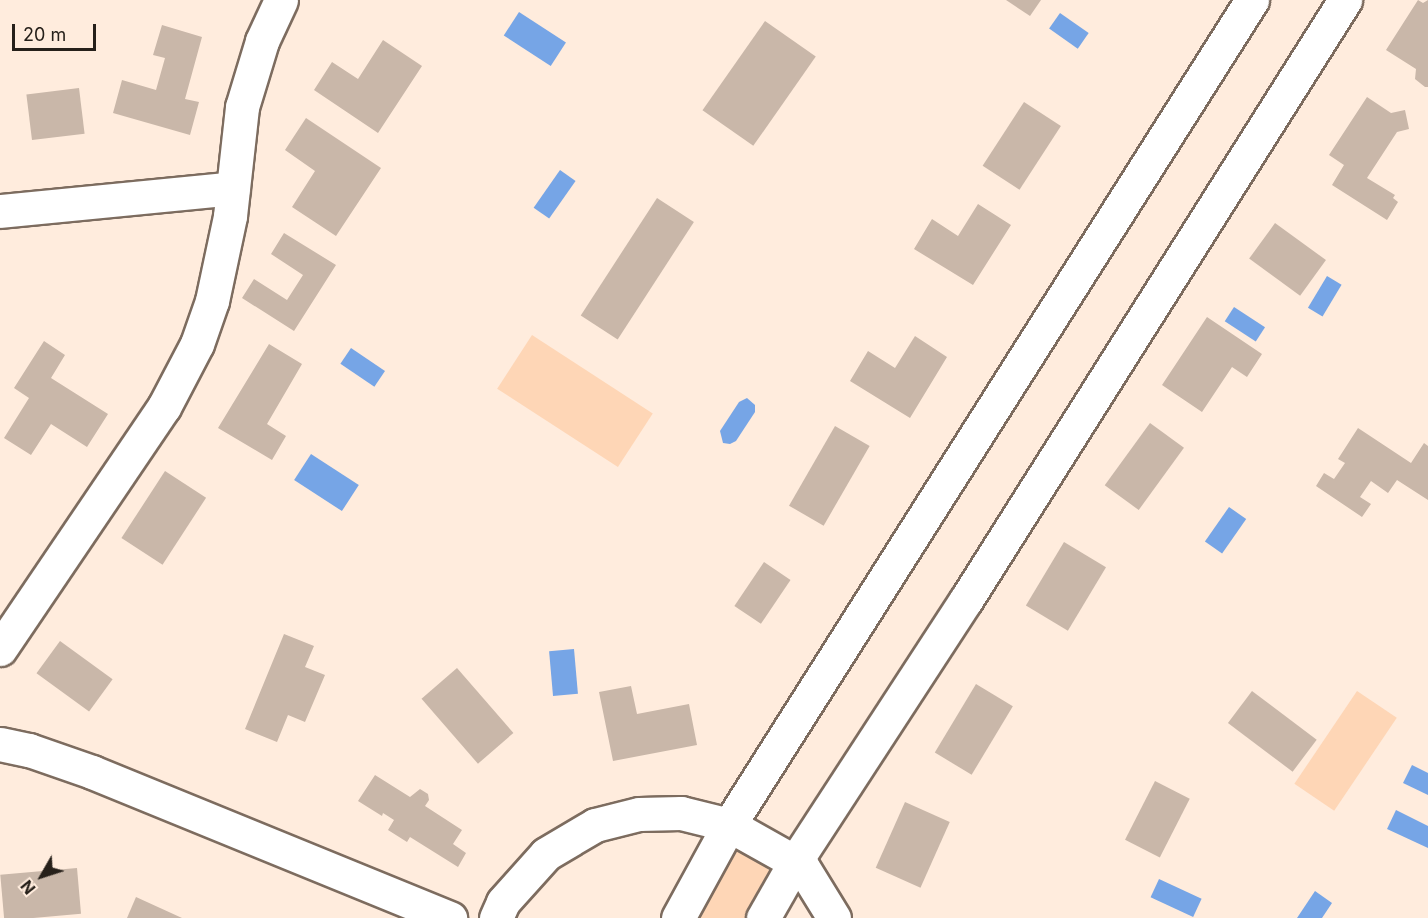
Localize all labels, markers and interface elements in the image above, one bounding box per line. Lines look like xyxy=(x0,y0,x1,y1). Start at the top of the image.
scale bar xyxy=(15,12,99,50)
text: 20 m xyxy=(23,24,66,45)
north arrow xyxy=(12,846,72,906)
text: N xyxy=(16,876,40,898)

